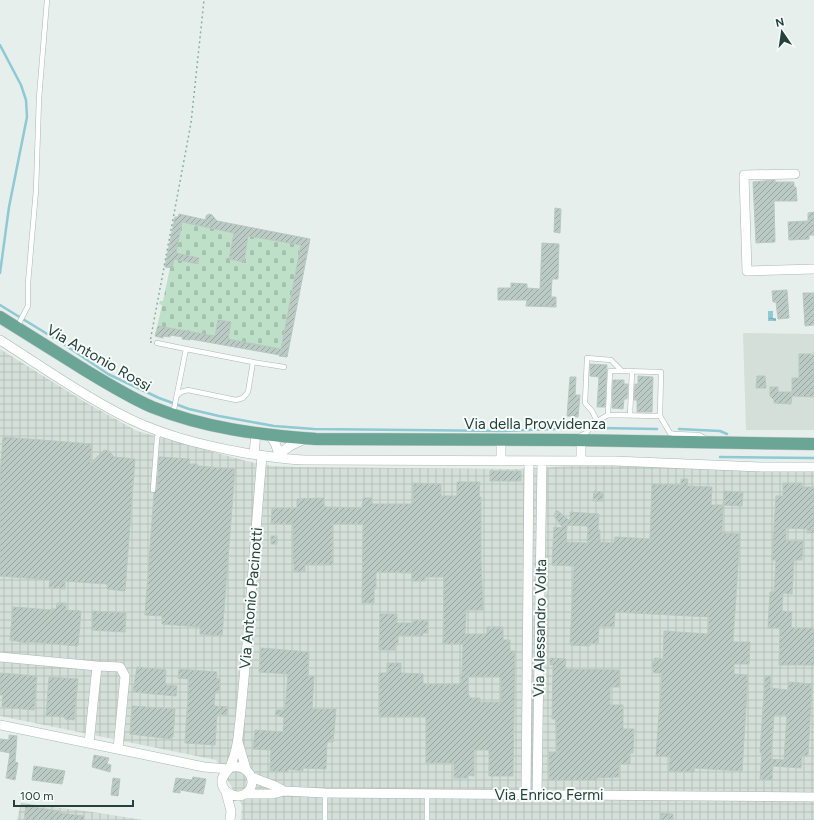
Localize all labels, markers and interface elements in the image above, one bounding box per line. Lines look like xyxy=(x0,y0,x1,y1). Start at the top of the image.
north arrow xyxy=(762,12,802,52)
text: N xyxy=(774,15,785,30)
street label: Via Antonio Rossi xyxy=(43,321,155,395)
street label: Via della Provvidenza xyxy=(464,415,606,433)
street label: Via Antonio Pacinotti xyxy=(236,526,266,670)
street label: Via Alessandro Volta xyxy=(530,559,550,697)
scale bar xyxy=(14,782,133,808)
street label: Via Enrico Fermi xyxy=(494,786,604,804)
text: 100 m xyxy=(20,789,54,803)

